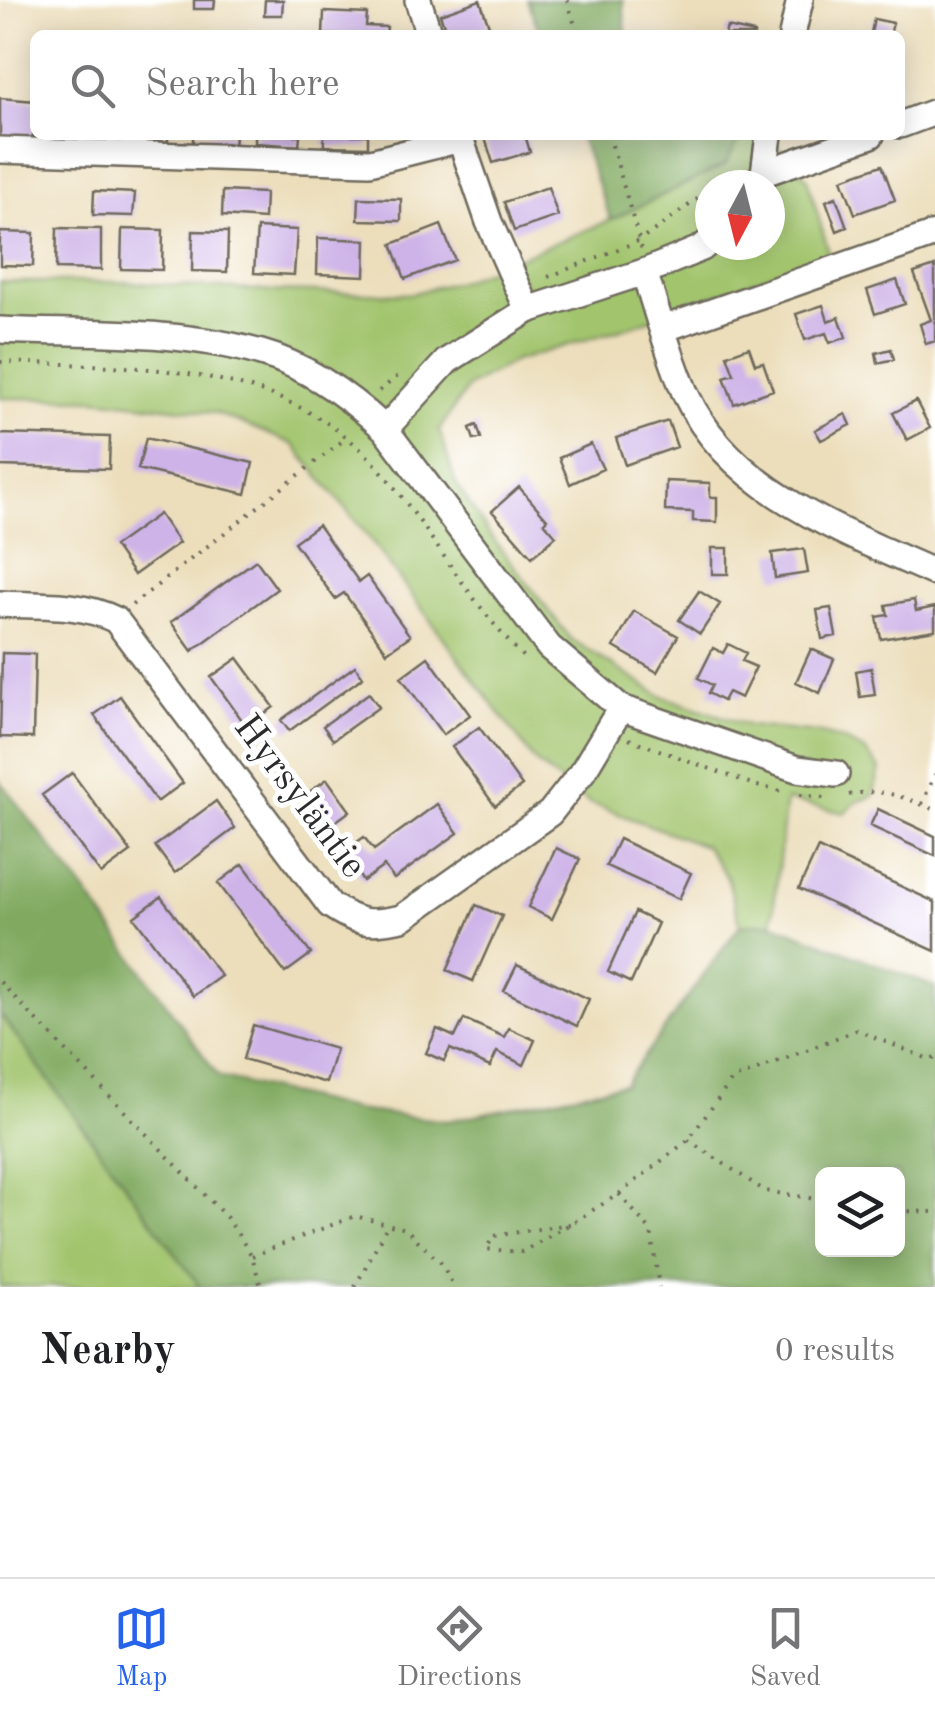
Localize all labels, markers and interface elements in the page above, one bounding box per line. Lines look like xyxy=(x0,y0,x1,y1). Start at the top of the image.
search box xyxy=(30,30,905,140)
icon: search xyxy=(65,58,120,113)
text: Search here xyxy=(145,66,340,104)
north arrow xyxy=(695,170,785,260)
street label: Hyrsyläntie xyxy=(226,709,372,885)
map controls xyxy=(815,1167,905,1257)
button: layers xyxy=(815,1167,905,1257)
text: Nearby xyxy=(40,1331,176,1373)
text: 0 results xyxy=(775,1336,895,1368)
tab: Map xyxy=(114,1601,169,1696)
tab: Directions xyxy=(397,1601,522,1696)
tab: Saved xyxy=(750,1601,821,1696)

